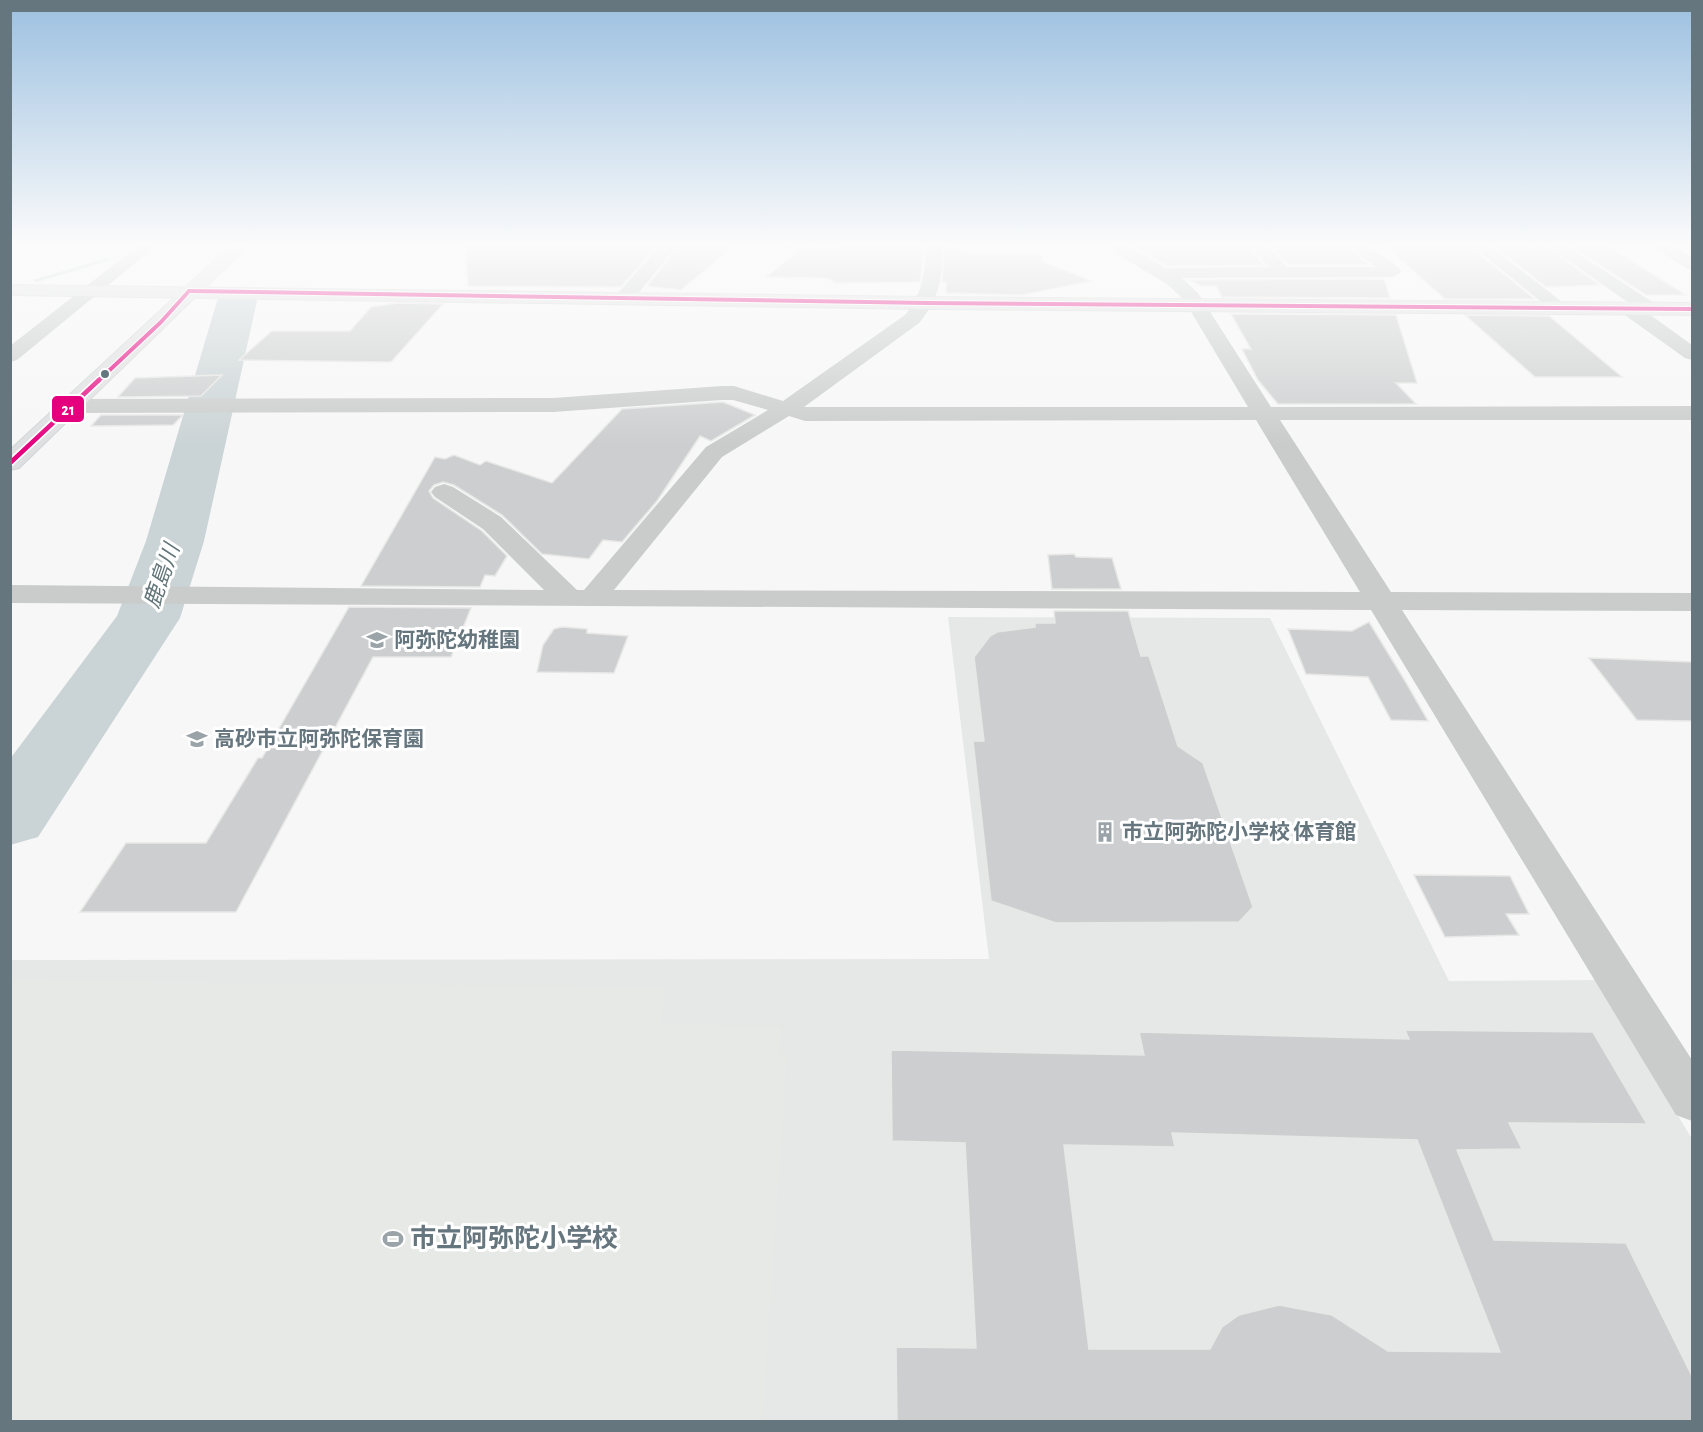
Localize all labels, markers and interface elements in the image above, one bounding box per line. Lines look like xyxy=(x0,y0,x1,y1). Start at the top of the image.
unlabelled marker xyxy=(99,368,111,380)
line badge: 21 xyxy=(51,395,85,423)
text: 21 xyxy=(61,402,75,418)
water label: 鹿島川 xyxy=(140,539,184,611)
school or university icon: 阿弥陀幼稚園 xyxy=(365,628,389,652)
place label: 阿弥陀幼稚園 xyxy=(394,629,520,651)
school or university icon: 高砂市立阿弥陀保育園 xyxy=(185,727,209,751)
place label: 高砂市立阿弥陀保育園 xyxy=(214,728,424,750)
building icon: 市立阿弥陀小学校 体育館 xyxy=(1093,820,1117,844)
place label: 市立阿弥陀小学校 体育館 xyxy=(1122,821,1356,843)
place label: 市立阿弥陀小学校 xyxy=(410,1224,618,1252)
sports icon: 市立阿弥陀小学校 xyxy=(381,1227,405,1251)

